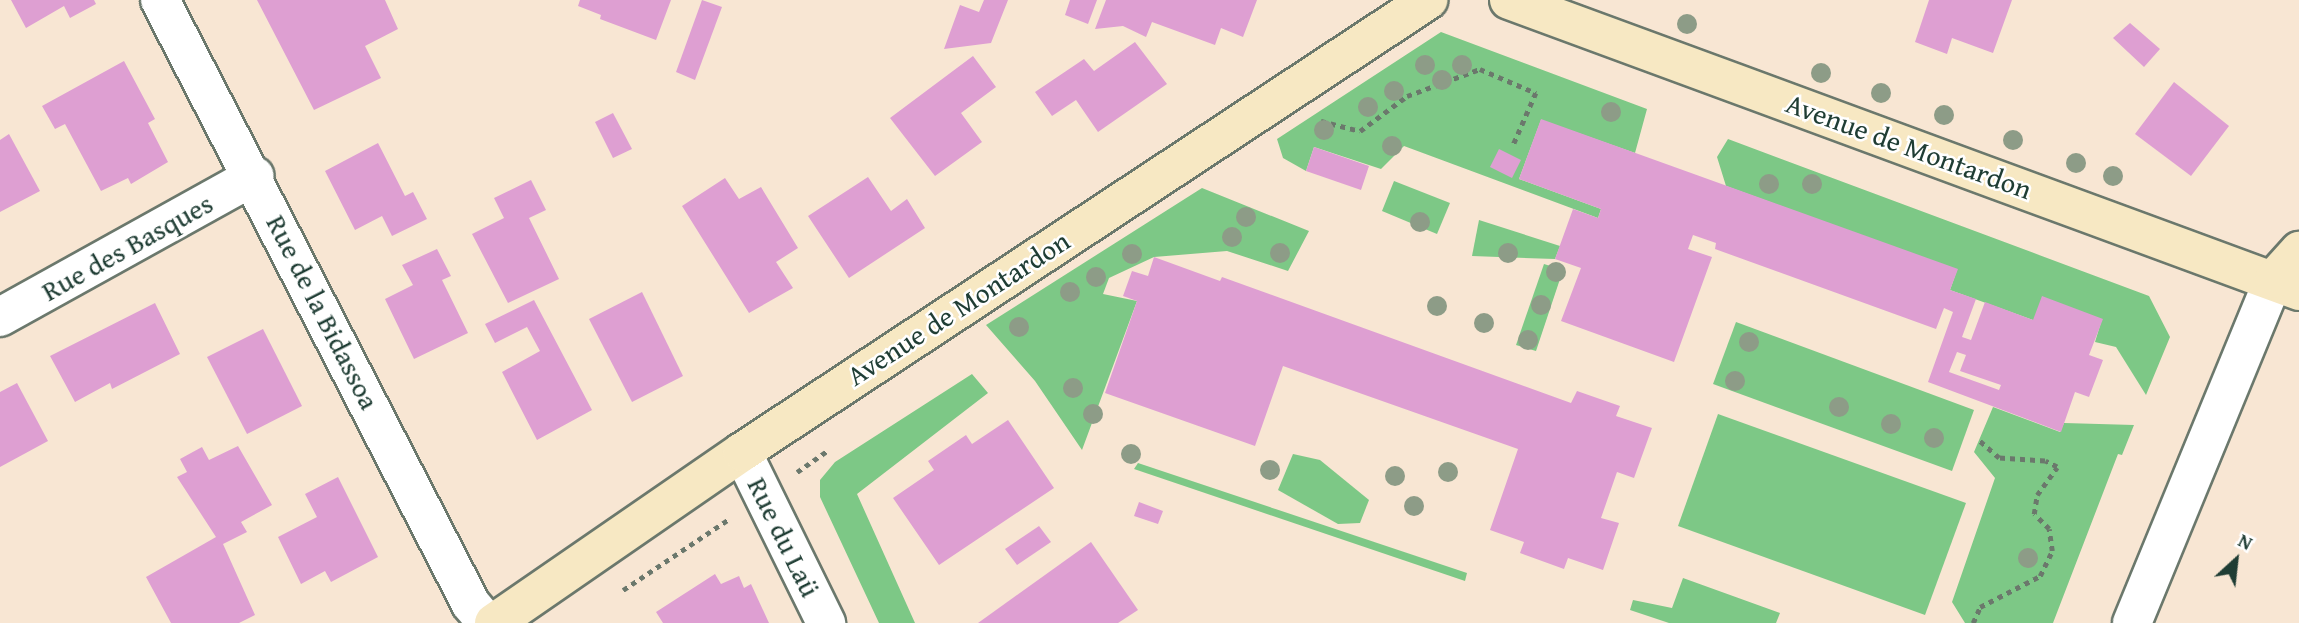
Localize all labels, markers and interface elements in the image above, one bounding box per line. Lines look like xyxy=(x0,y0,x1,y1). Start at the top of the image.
street label: Avenue de Montardon xyxy=(1782,86,2036,206)
street label: Rue des Basques xyxy=(36,186,218,308)
street label: Rue de la Bidassoa xyxy=(260,209,386,415)
street label: Avenue de Montardon xyxy=(840,223,1076,393)
street label: Rue du Laü xyxy=(741,472,827,602)
north arrow xyxy=(2201,525,2271,595)
text: N xyxy=(2234,526,2258,557)

